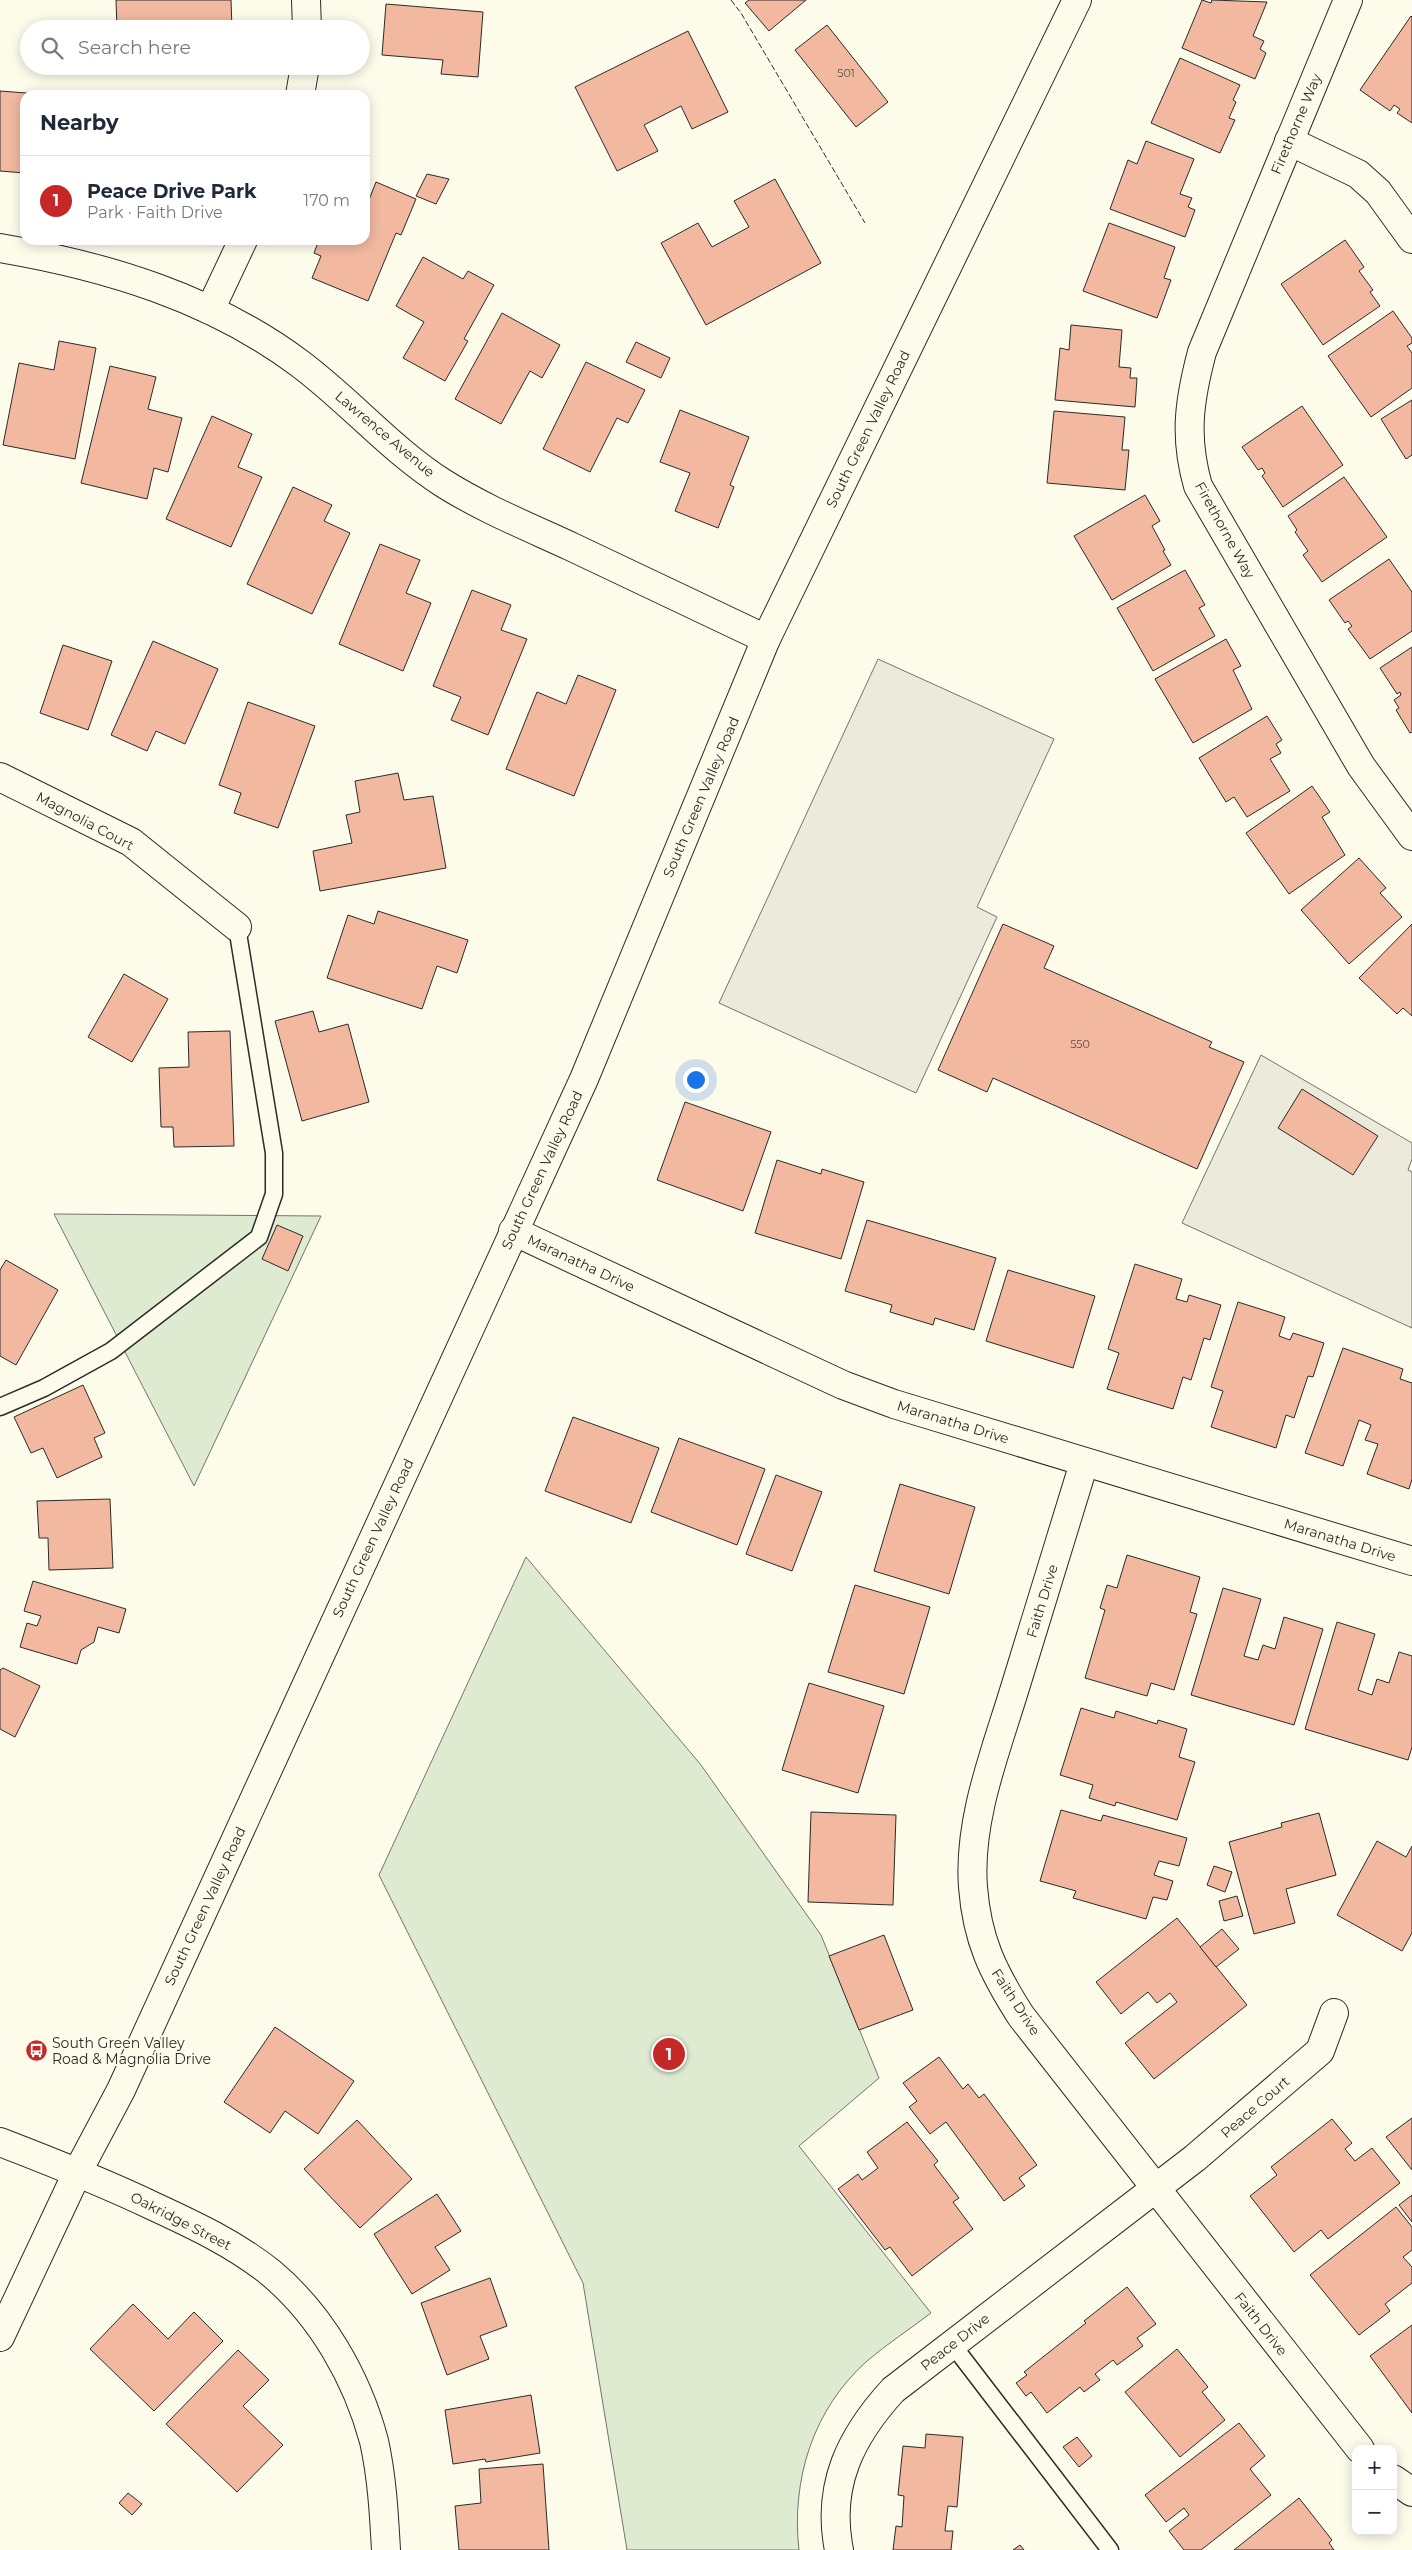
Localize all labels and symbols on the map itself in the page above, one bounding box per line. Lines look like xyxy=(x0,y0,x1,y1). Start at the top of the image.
house number: 501 xyxy=(837,66,855,80)
street label: Firethorne Way xyxy=(1267,70,1326,177)
street label: South Green Valley Road xyxy=(822,347,914,511)
street label: Lawrence Avenue xyxy=(331,387,439,481)
street label: Firethorne Way xyxy=(1191,478,1259,582)
street label: South Green Valley Road xyxy=(659,714,743,880)
street label: Magnolia Court xyxy=(33,788,137,854)
house number: 550 xyxy=(1070,1037,1090,1051)
your location xyxy=(683,1067,709,1093)
street label: South Green Valley Road xyxy=(497,1088,587,1252)
street label: Maranatha Drive xyxy=(524,1230,638,1296)
street label: Maranatha Drive xyxy=(895,1396,1011,1448)
street label: South Green Valley Road xyxy=(328,1456,418,1620)
street label: Maranatha Drive xyxy=(1282,1514,1398,1566)
street label: Faith Drive xyxy=(1022,1562,1062,1640)
street label: South Green Valley Road xyxy=(160,1824,250,1988)
street label: Faith Drive xyxy=(988,1965,1044,2039)
place label: South Green Valley Road & Magnolia Drive xyxy=(52,2034,211,2068)
pin: 1 xyxy=(653,2035,685,2073)
bus stop icon: South Green Valley Road & Magnolia Drive xyxy=(24,2039,48,2063)
street label: Peace Court xyxy=(1217,2072,1293,2142)
street label: Oakridge Street xyxy=(127,2188,235,2254)
street label: Faith Drive xyxy=(1231,2289,1291,2359)
street label: Peace Drive xyxy=(917,2309,993,2375)

